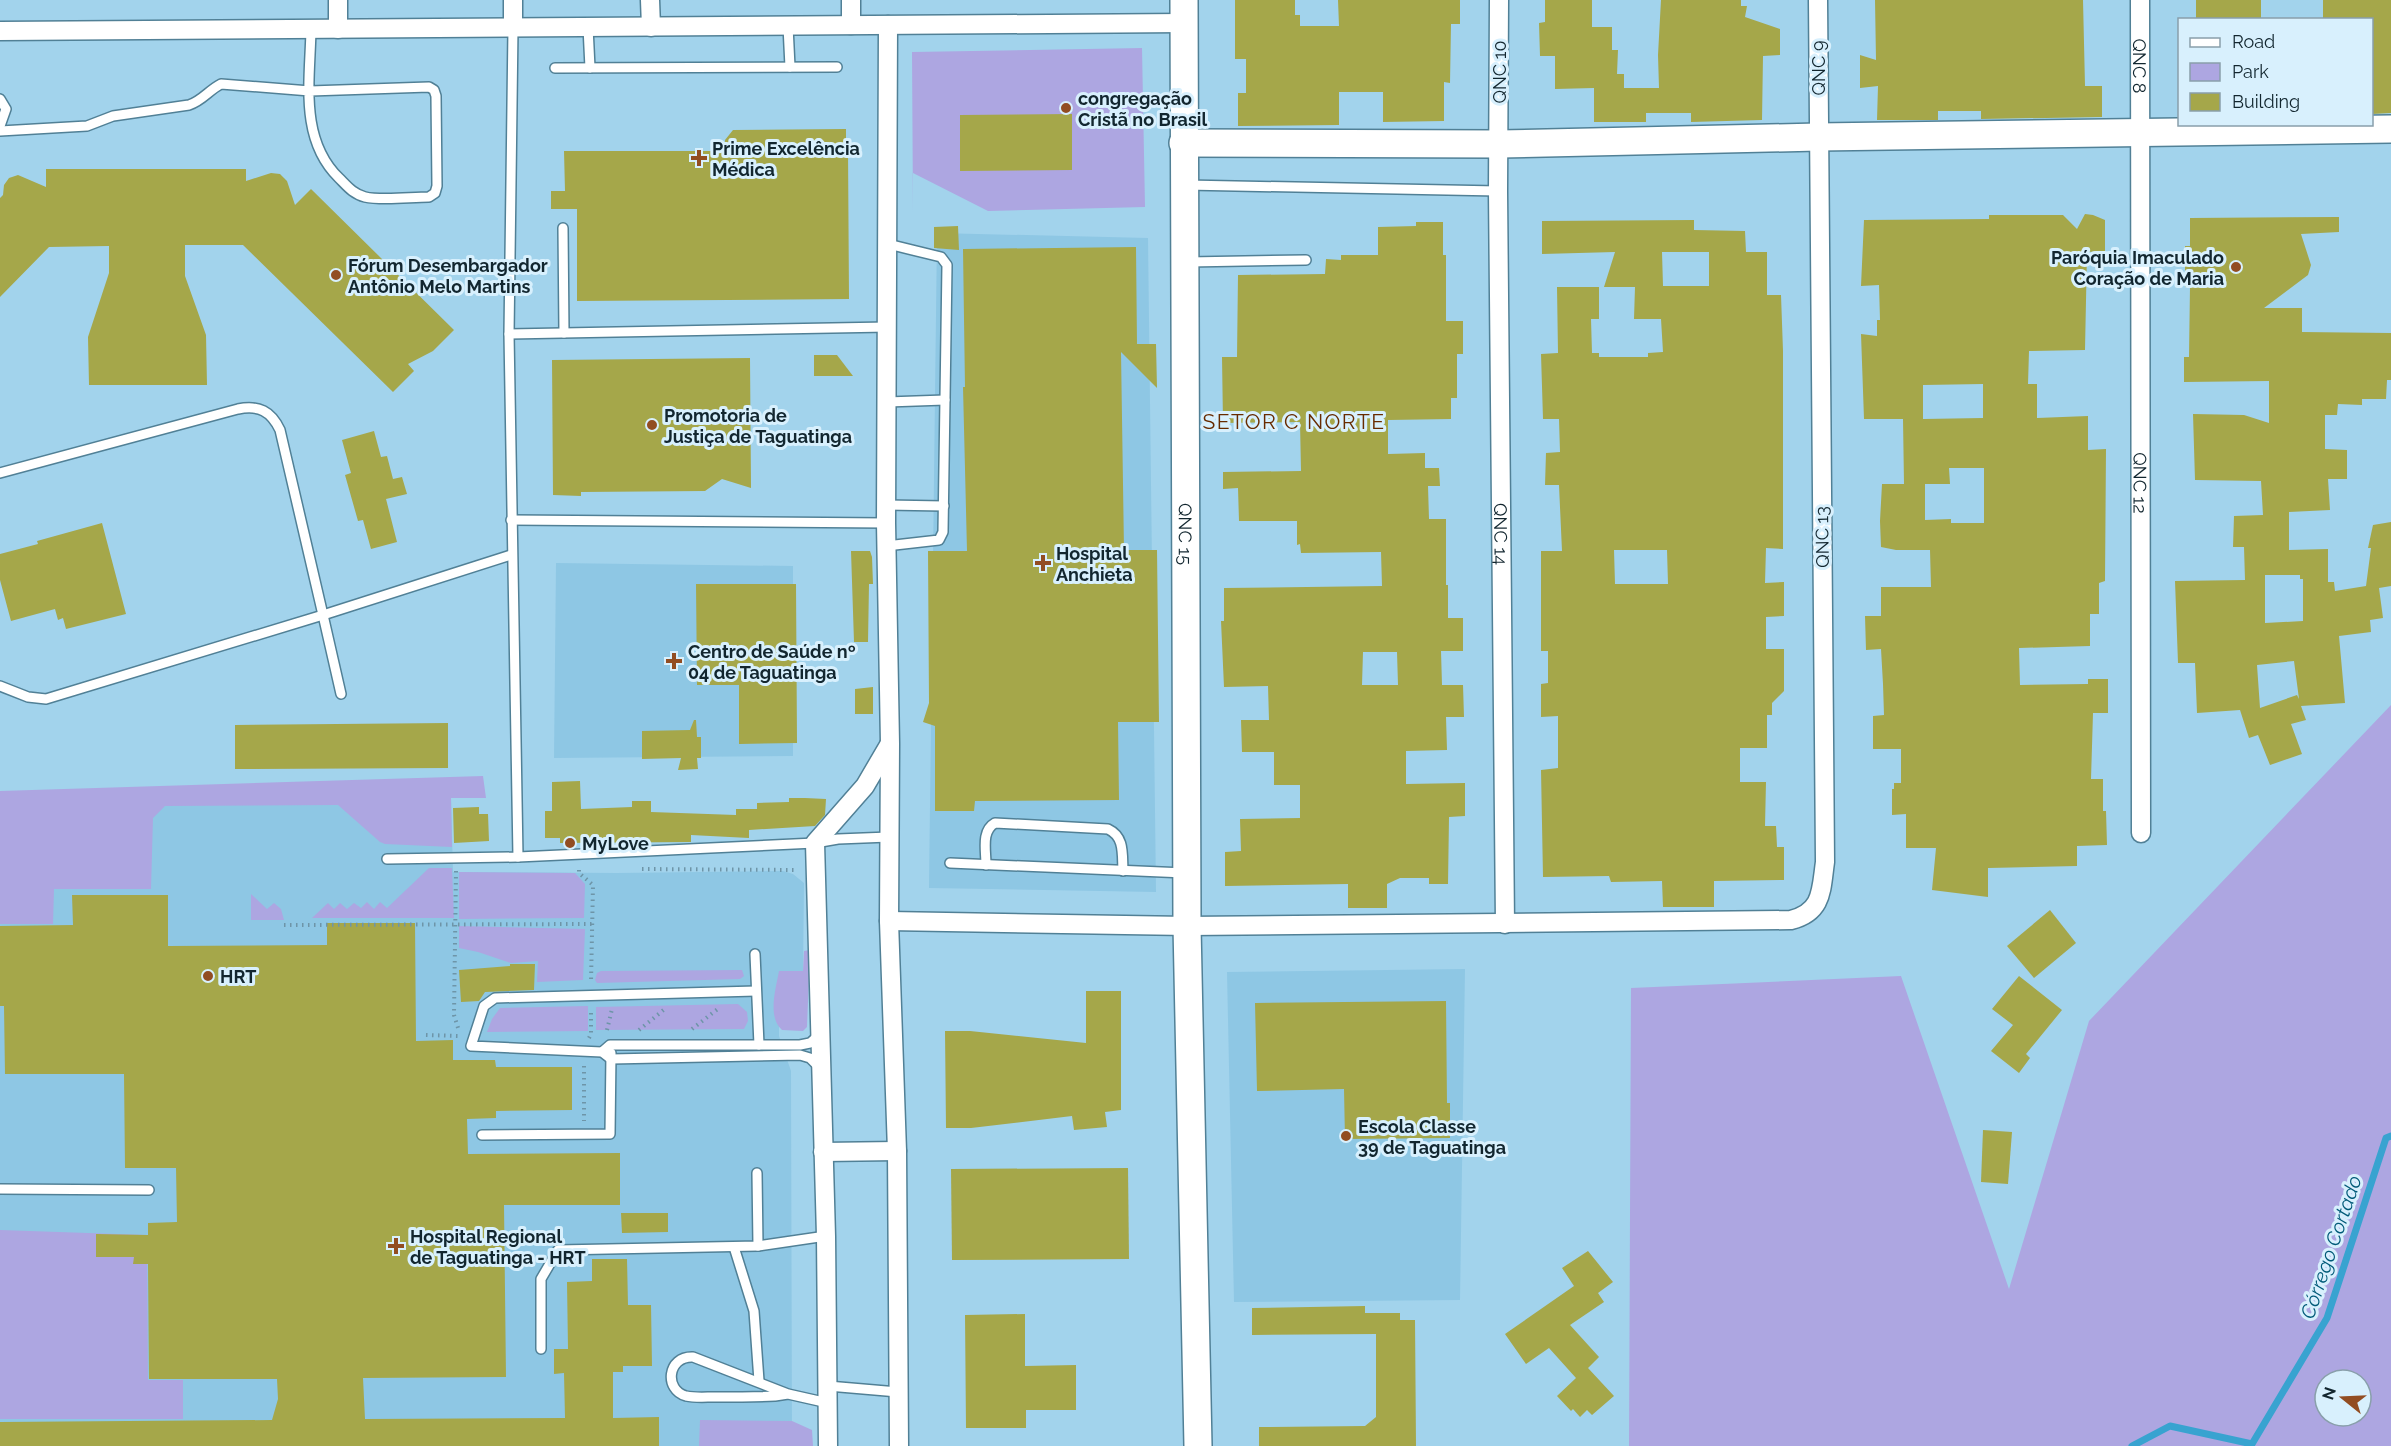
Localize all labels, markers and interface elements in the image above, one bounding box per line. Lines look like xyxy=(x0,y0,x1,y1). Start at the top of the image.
legend xyxy=(2178,18,2373,126)
text: Road xyxy=(2232,31,2275,52)
street label: QNC 8 xyxy=(2130,38,2151,94)
street label: QNC 10 xyxy=(1489,40,1510,104)
street label: QNC 9 xyxy=(1808,41,1829,95)
text: Park xyxy=(2232,61,2269,82)
place label: congregação Cristã no Brasil xyxy=(1078,88,1207,130)
text: Building xyxy=(2232,91,2300,112)
marker: congregação Cristã no Brasil xyxy=(1059,101,1073,115)
place label: Prime Excelência Médica xyxy=(712,138,860,180)
marker: Prime Excelência Médica xyxy=(690,149,708,167)
place label: Paróquia Imaculado Coração de Maria xyxy=(2051,247,2224,289)
place label: Fórum Desembargador Antônio Melo Martins xyxy=(348,255,548,297)
marker: Paróquia Imaculado Coração de Maria xyxy=(2229,260,2243,274)
marker: Fórum Desembargador Antônio Melo Martins xyxy=(329,268,343,282)
place label: Promotoria de Justiça de Taguatinga xyxy=(664,405,852,447)
district label: SETOR C NORTE xyxy=(1202,409,1386,434)
marker: Promotoria de Justiça de Taguatinga xyxy=(645,418,659,432)
street label: QNC 12 xyxy=(2130,452,2151,514)
street label: QNC 15 xyxy=(1175,503,1196,565)
street label: QNC 14 xyxy=(1490,503,1512,565)
street label: QNC 13 xyxy=(1811,506,1833,568)
place label: Hospital Anchieta xyxy=(1056,543,1133,585)
marker: Hospital Anchieta xyxy=(1034,554,1052,572)
place label: Centro de Saúde nº 04 de Taguatinga xyxy=(688,641,856,683)
marker: Centro de Saúde nº 04 de Taguatinga xyxy=(665,652,683,670)
place label: MyLove xyxy=(582,833,649,854)
marker: MyLove xyxy=(563,836,577,850)
place label: HRT xyxy=(220,966,256,987)
marker: HRT xyxy=(201,969,215,983)
place label: Escola Classe 39 de Taguatinga xyxy=(1358,1116,1506,1158)
marker: Escola Classe 39 de Taguatinga xyxy=(1339,1129,1353,1143)
water label: Córrego Cortado xyxy=(2295,1172,2367,1322)
place label: Hospital Regional de Taguatinga - HRT xyxy=(410,1226,586,1268)
marker: Hospital Regional de Taguatinga - HRT xyxy=(387,1237,405,1255)
north arrow xyxy=(2313,1368,2373,1428)
text: N xyxy=(2318,1385,2340,1402)

